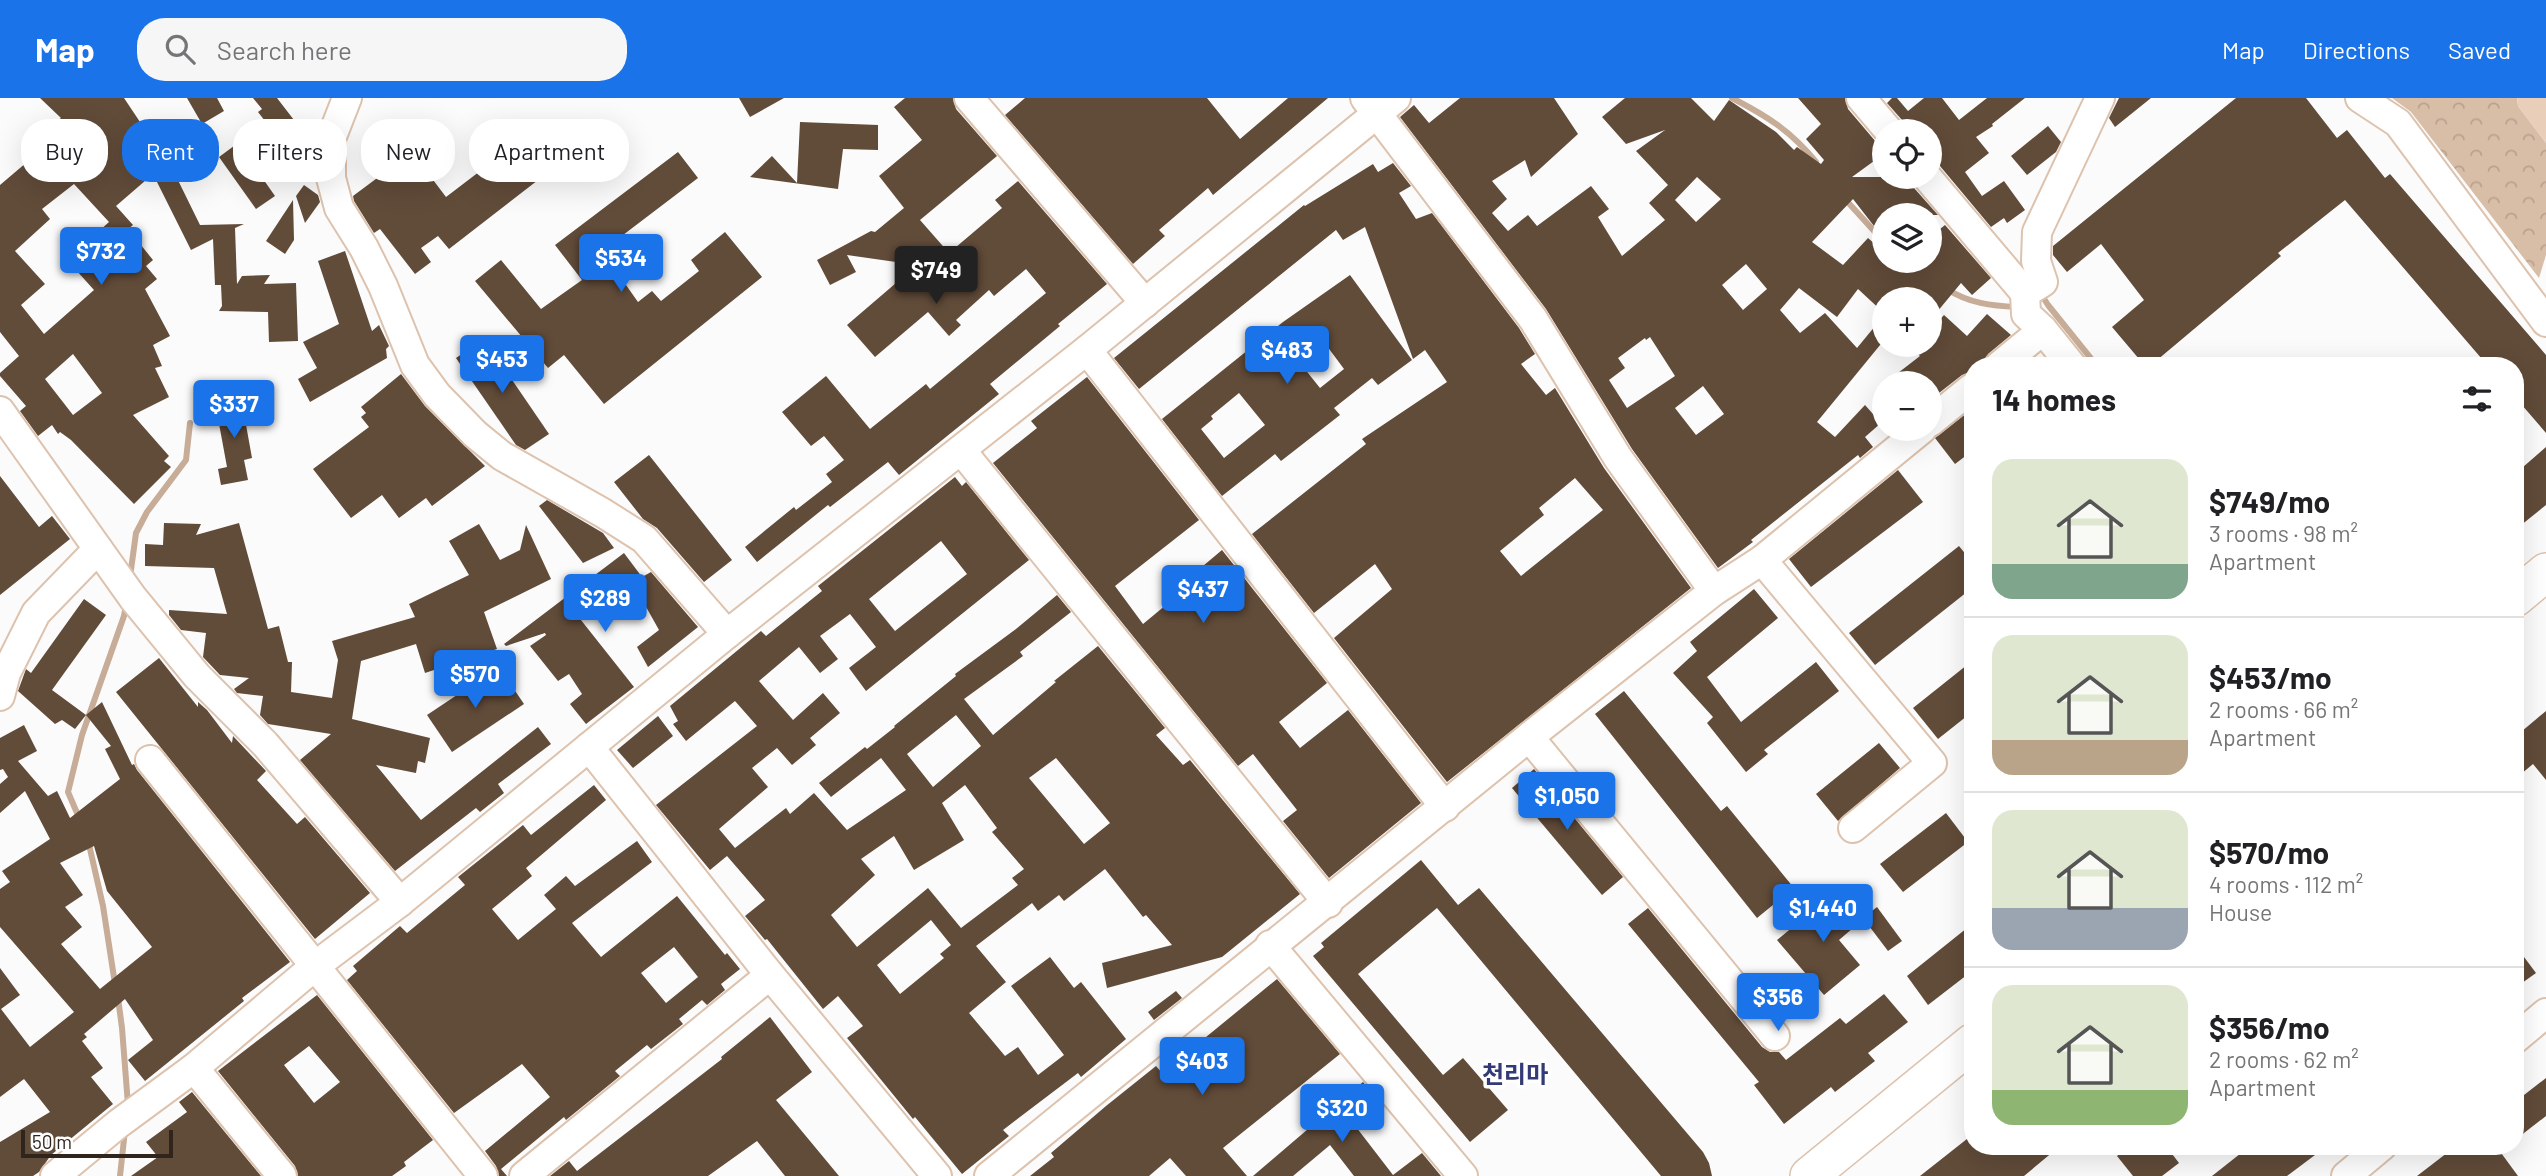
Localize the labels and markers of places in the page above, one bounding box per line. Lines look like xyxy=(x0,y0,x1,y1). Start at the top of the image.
pin: $732 xyxy=(60,228,142,287)
pin: $534 xyxy=(580,234,662,294)
pin: $749 xyxy=(895,246,977,306)
pin: $483 xyxy=(1246,327,1328,386)
pin: $453 xyxy=(461,336,543,395)
pin: $337 xyxy=(193,380,275,440)
pin: $437 xyxy=(1162,566,1244,625)
pin: $289 xyxy=(564,574,646,634)
pin: $570 xyxy=(434,650,516,710)
pin: $1,050 xyxy=(1510,772,1624,832)
pin: $1,440 xyxy=(1766,884,1880,944)
pin: $356 xyxy=(1737,974,1819,1033)
pin: $403 xyxy=(1161,1038,1243,1097)
pin: $320 xyxy=(1301,1084,1383,1144)

